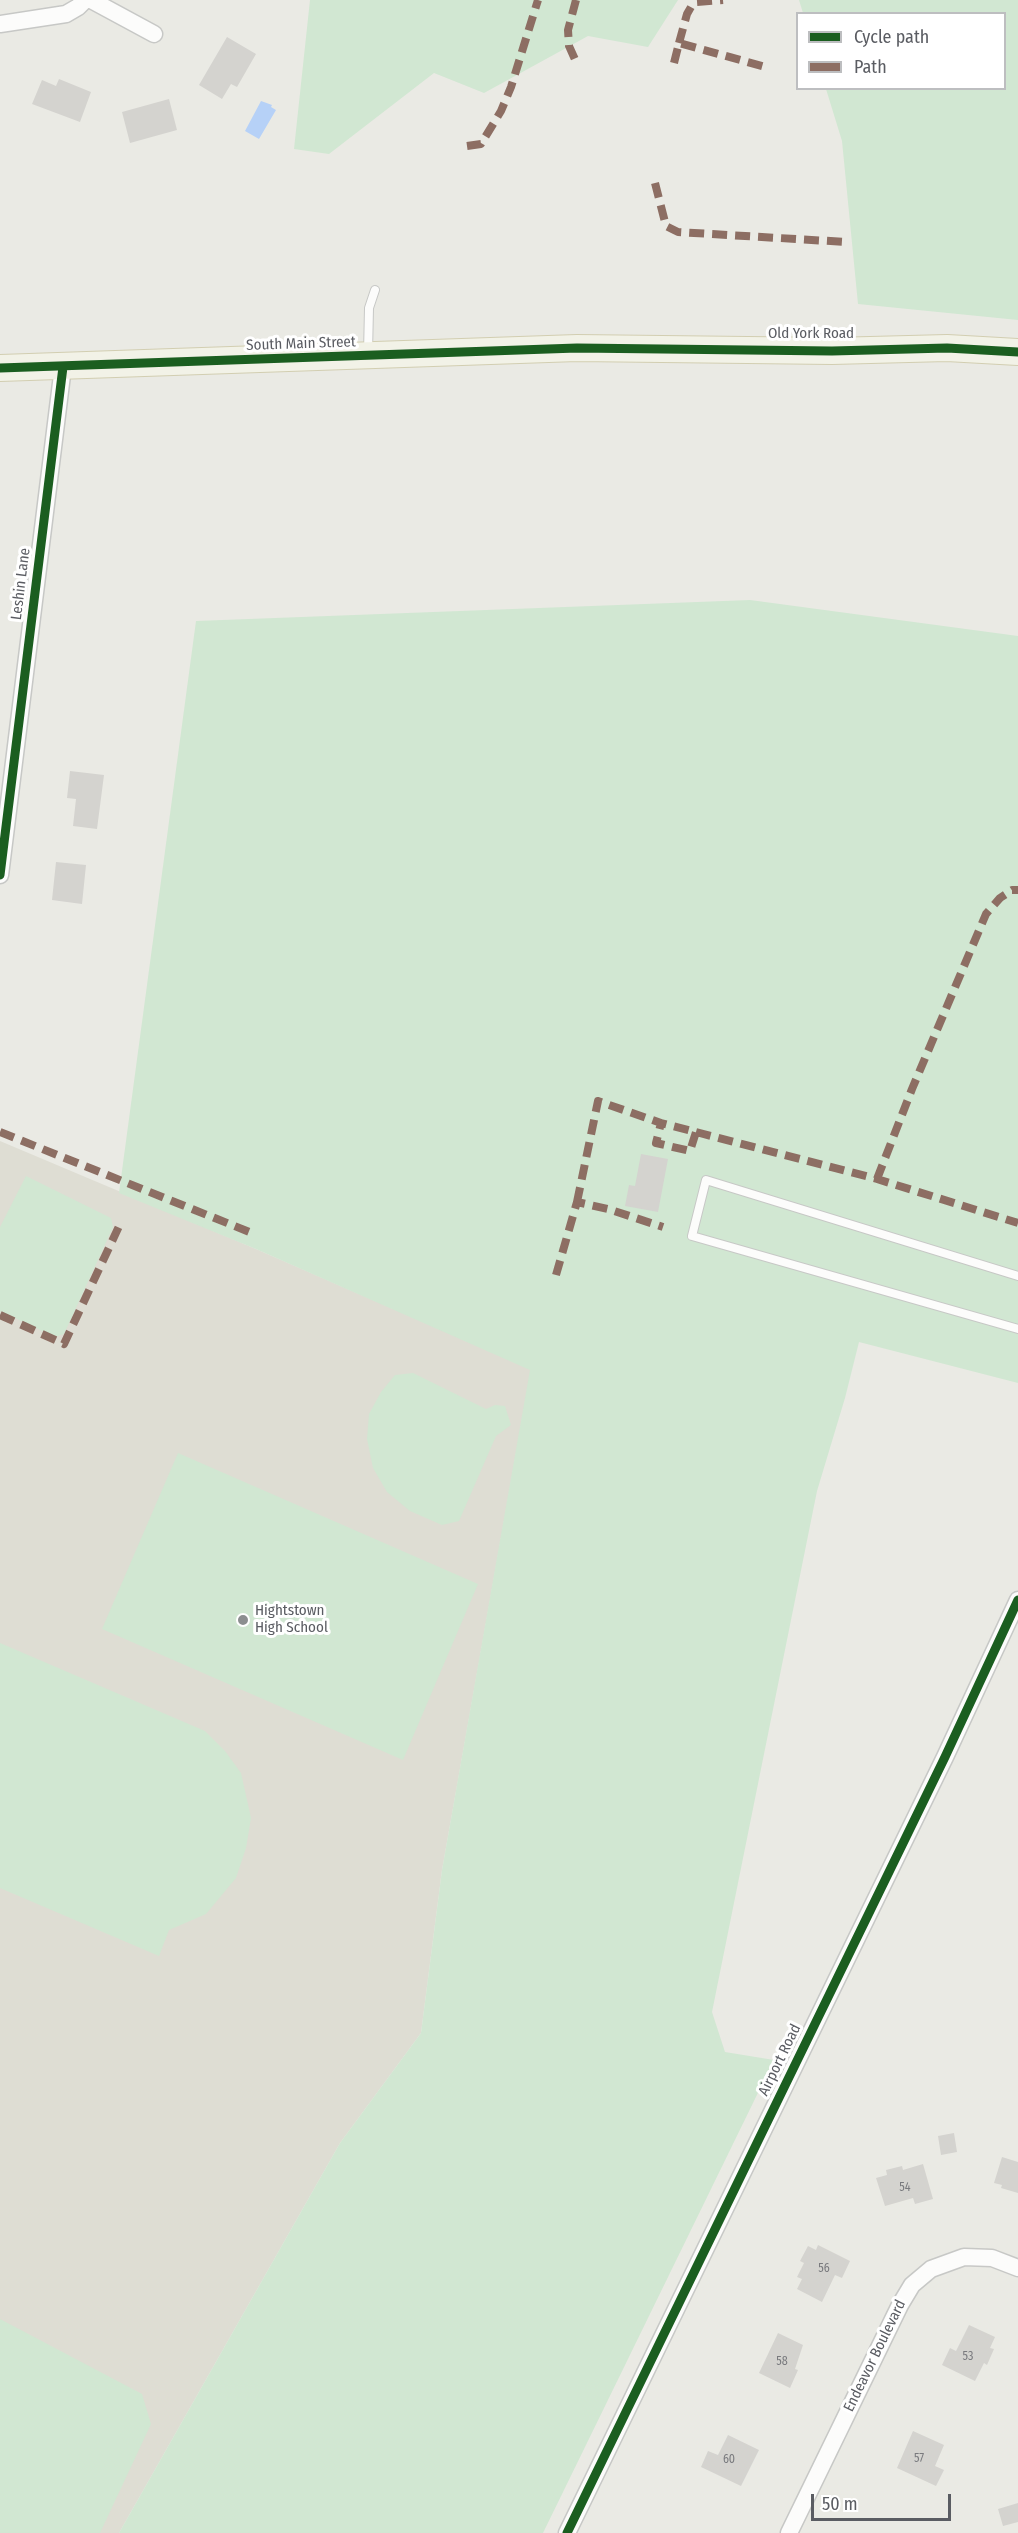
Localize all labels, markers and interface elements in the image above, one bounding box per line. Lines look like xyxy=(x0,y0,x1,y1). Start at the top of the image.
legend xyxy=(796,12,1006,90)
text: Cycle path xyxy=(854,26,929,48)
text: Path xyxy=(854,56,887,78)
street label: Old York Road xyxy=(768,325,854,343)
street label: South Main Street xyxy=(246,333,356,355)
street label: Leshin Lane xyxy=(8,547,34,621)
place label: Hightstown High School xyxy=(255,1602,328,1637)
marker: Hightstown High School xyxy=(236,1613,250,1627)
street label: Airport Road xyxy=(755,2021,805,2099)
house number: 54 xyxy=(899,2181,911,2195)
house number: 56 xyxy=(818,2262,830,2276)
street label: Endeavor Boulevard xyxy=(840,2297,910,2415)
house number: 53 xyxy=(963,2350,973,2364)
house number: 58 xyxy=(776,2355,788,2369)
house number: 57 xyxy=(914,2452,924,2466)
house number: 60 xyxy=(723,2453,735,2467)
scale bar xyxy=(814,2482,954,2520)
text: 50 m xyxy=(822,2493,858,2515)

